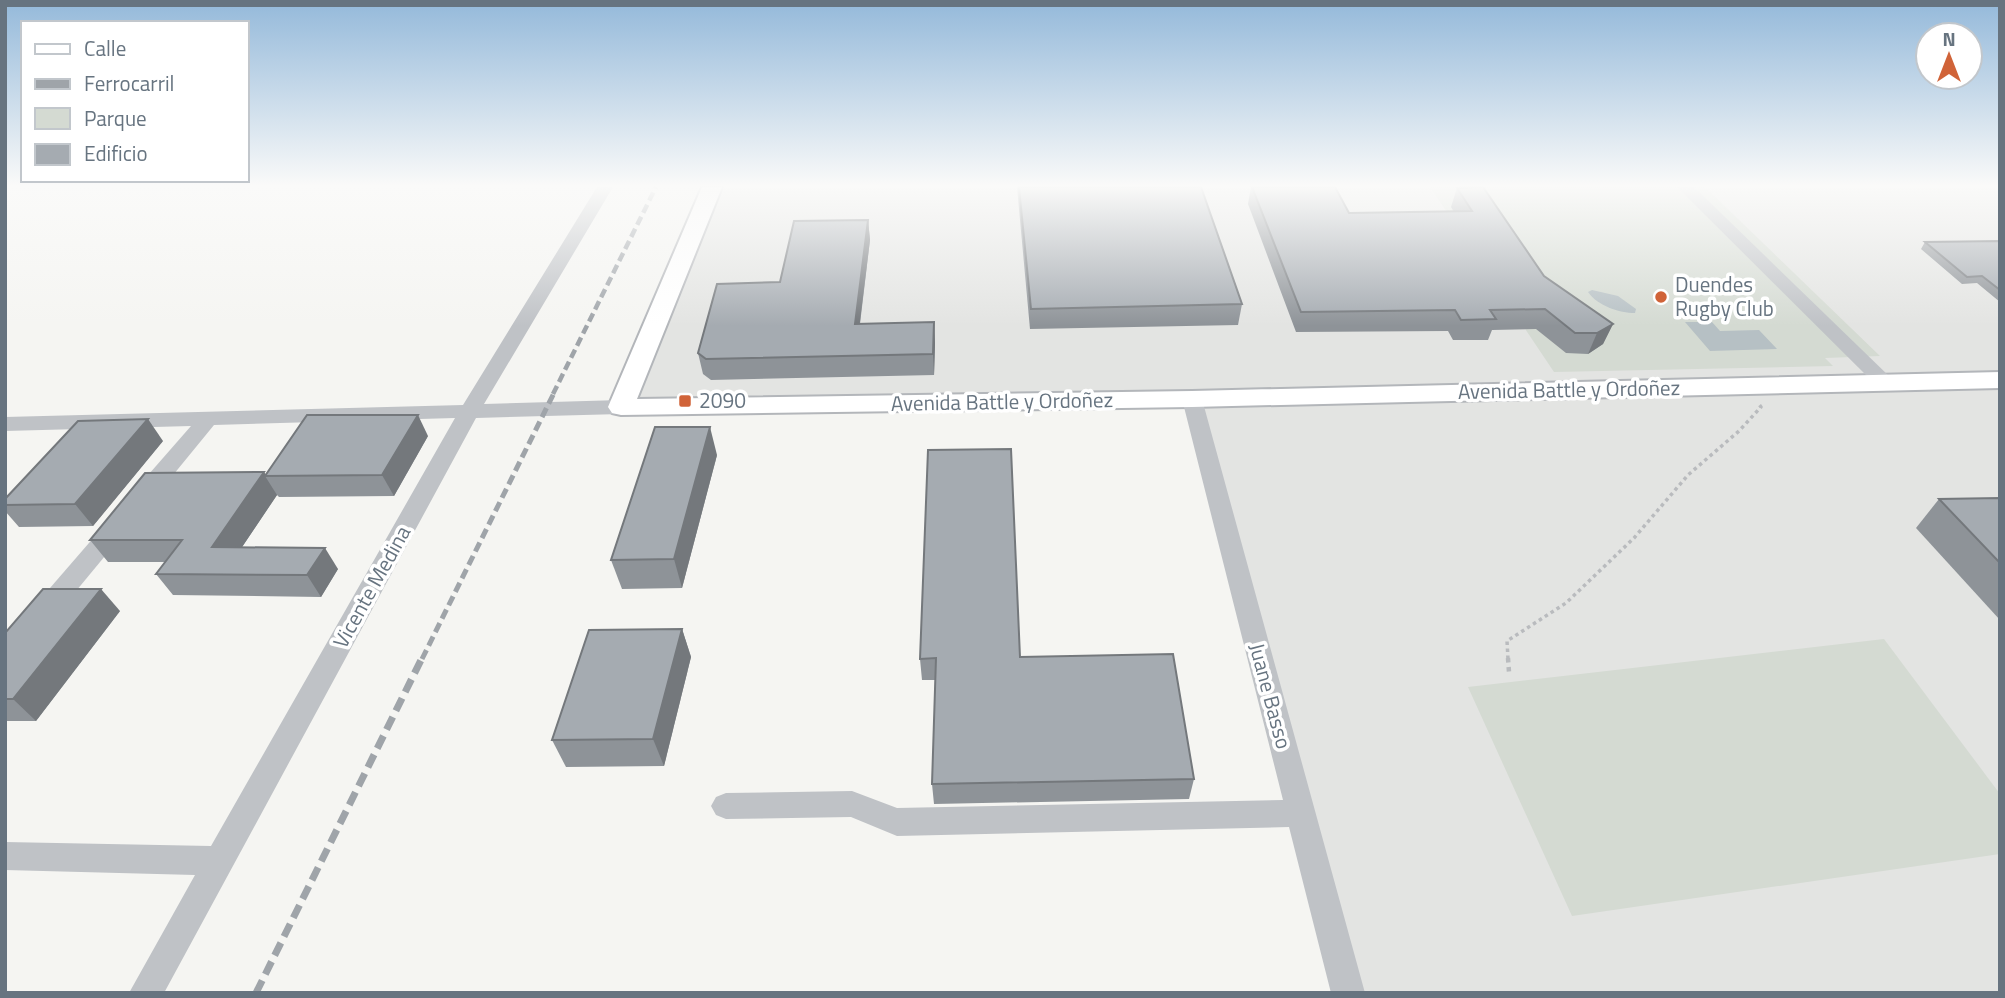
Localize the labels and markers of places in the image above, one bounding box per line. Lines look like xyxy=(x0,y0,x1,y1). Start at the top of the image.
place label: Duendes Rugby Club xyxy=(1675,268,1774,324)
marker: Duendes Rugby Club xyxy=(1653,289,1669,305)
place label: 2090 xyxy=(699,384,746,416)
marker: 2090 xyxy=(677,393,693,409)

